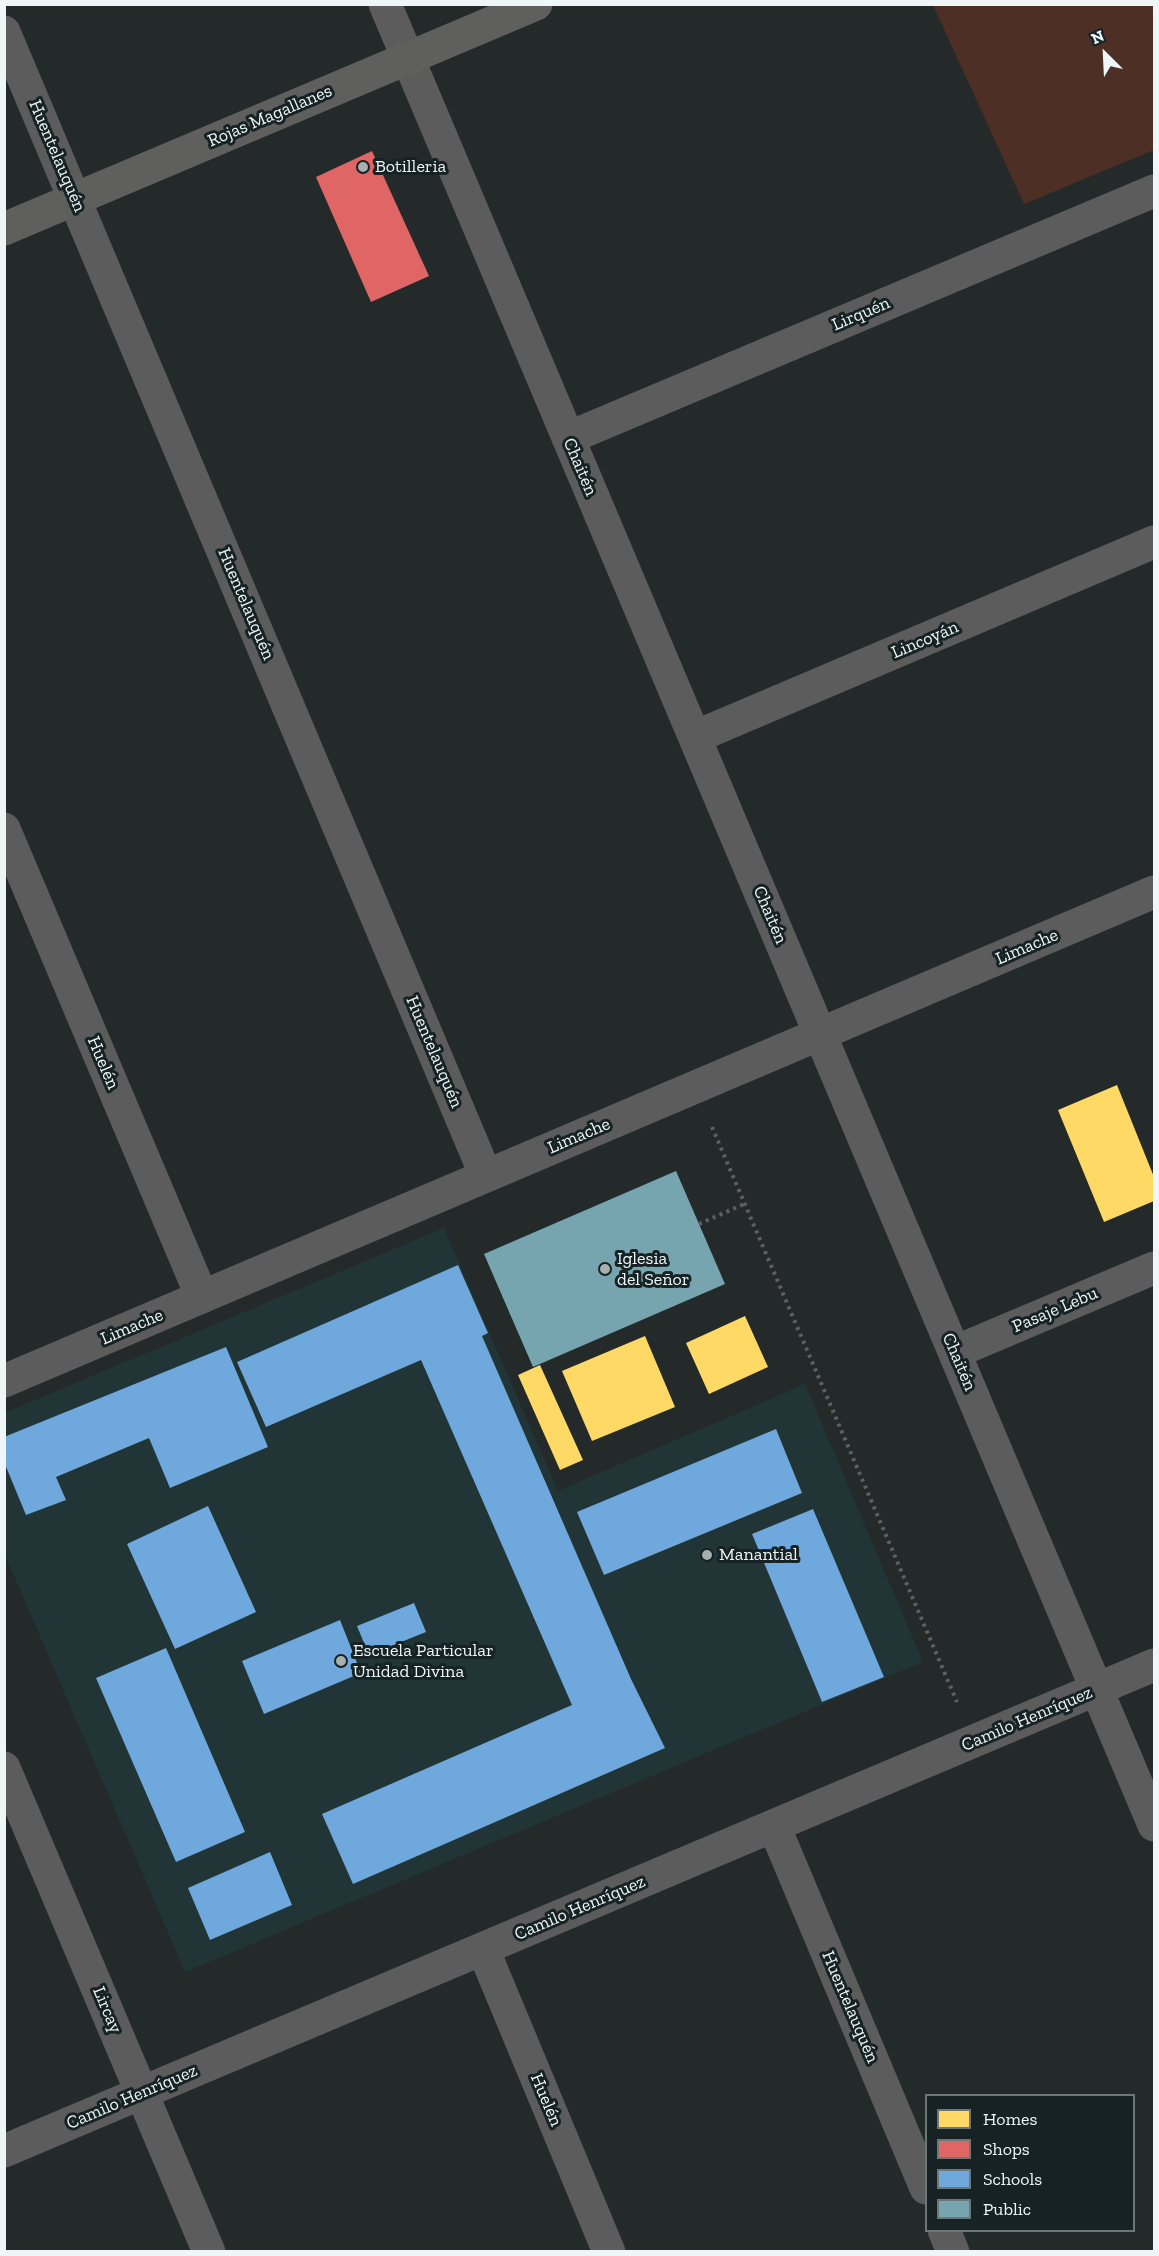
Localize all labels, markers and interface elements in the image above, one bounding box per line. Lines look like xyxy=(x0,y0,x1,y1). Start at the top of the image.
north arrow xyxy=(1075,24,1135,84)
text: N xyxy=(1088,26,1107,48)
street label: Rojas Magallanes xyxy=(204,80,336,152)
street label: Huentelauquén xyxy=(24,97,90,215)
place label: Botilleria xyxy=(375,156,446,178)
marker: Botilleria xyxy=(356,160,370,174)
street label: Lirquén xyxy=(829,292,893,336)
street label: Chaitén xyxy=(558,435,602,499)
street label: Huentelauquén xyxy=(213,545,279,663)
street label: Lincoyán xyxy=(888,616,962,664)
street label: Chaitén xyxy=(748,883,792,947)
street label: Limache xyxy=(992,924,1062,970)
street label: Huentelauquén xyxy=(401,993,467,1111)
street label: Huelén xyxy=(82,1033,124,1093)
street label: Limache xyxy=(544,1113,614,1159)
place label: Iglesia del Señor xyxy=(617,1248,689,1290)
marker: Iglesia del Señor xyxy=(598,1262,612,1276)
street label: Pasaje Lebu xyxy=(1009,1282,1101,1338)
street label: Limache xyxy=(97,1304,167,1350)
street label: Chaitén xyxy=(937,1330,981,1394)
place label: Manantial xyxy=(719,1544,798,1566)
marker: Manantial xyxy=(700,1548,714,1562)
place label: Escuela Particular Unidad Divina xyxy=(353,1640,494,1682)
marker: Escuela Particular Unidad Divina xyxy=(334,1654,348,1668)
street label: Camilo Henríquez xyxy=(958,1682,1096,1756)
street label: Camilo Henríquez xyxy=(511,1871,649,1945)
street label: Huentelauquén xyxy=(817,1948,883,2066)
street label: Lircay xyxy=(88,1984,126,2036)
street label: Camilo Henríquez xyxy=(63,2060,201,2134)
street label: Huelén xyxy=(525,2070,567,2130)
legend xyxy=(925,2094,1135,2232)
text: Homes xyxy=(983,2108,1037,2130)
text: Shops xyxy=(983,2138,1030,2160)
text: Schools xyxy=(983,2168,1042,2190)
text: Public xyxy=(983,2198,1031,2220)

